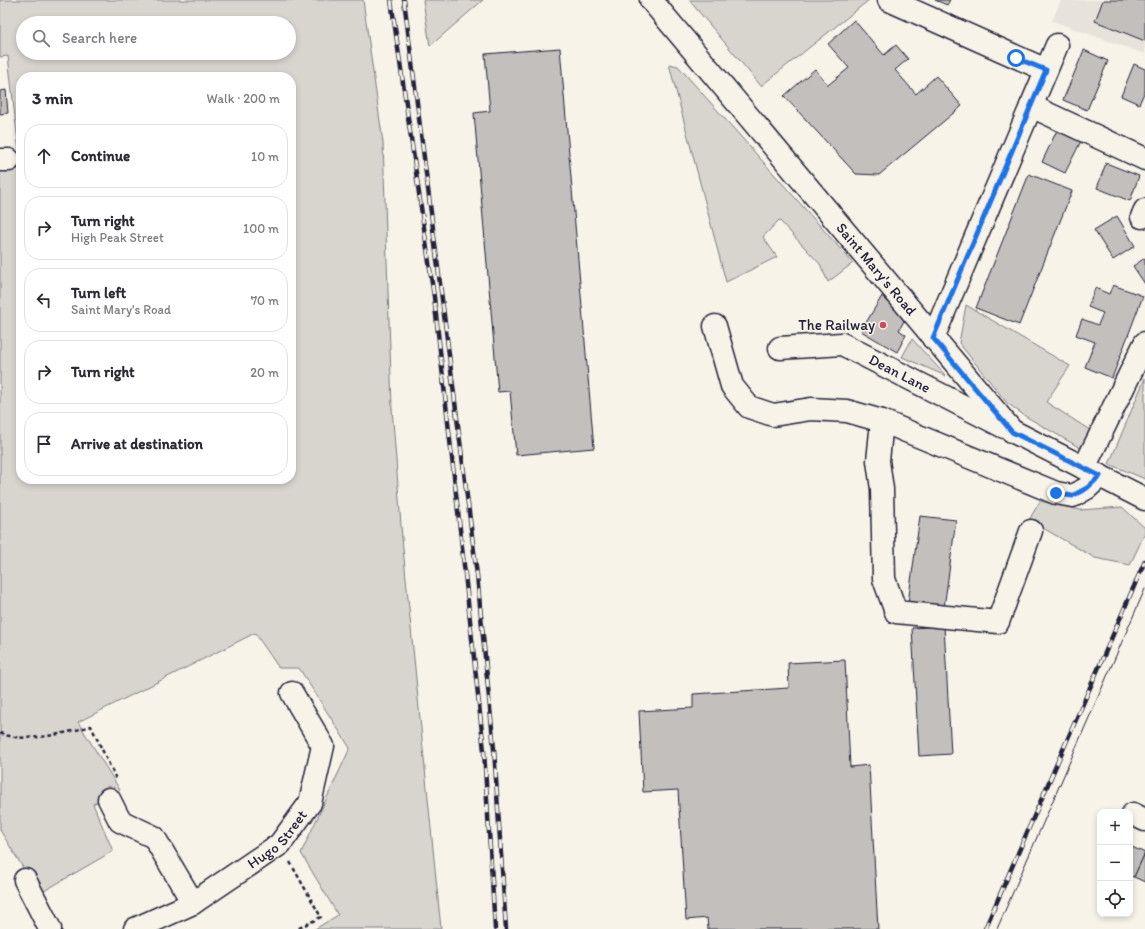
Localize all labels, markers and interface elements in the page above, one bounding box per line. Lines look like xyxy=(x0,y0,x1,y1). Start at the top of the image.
search box xyxy=(16,16,296,60)
icon: search xyxy=(30,27,52,49)
text: Search here xyxy=(62,29,137,47)
route start xyxy=(1007,49,1025,67)
text: 3 min xyxy=(32,88,73,108)
text: Walk · 200 m xyxy=(207,91,280,106)
icon: ahead xyxy=(33,145,55,167)
text: Continue xyxy=(71,147,130,165)
text: 10 m xyxy=(251,149,279,164)
text: Turn right xyxy=(71,212,135,230)
icon: right xyxy=(33,217,55,239)
street label: Saint Mary's Road xyxy=(832,219,920,319)
text: 100 m xyxy=(243,221,279,236)
text: High Peak Street xyxy=(71,230,164,245)
text: Turn left xyxy=(71,284,126,302)
icon: left xyxy=(33,289,55,311)
text: 70 m xyxy=(251,293,279,308)
text: Saint Mary's Road xyxy=(71,302,171,317)
place label: The Railway xyxy=(798,316,875,334)
marker: The Railway xyxy=(878,320,888,330)
street label: Dean Lane xyxy=(866,350,934,397)
icon: right xyxy=(33,361,55,383)
text: Turn right xyxy=(71,363,135,381)
text: 20 m xyxy=(250,365,279,380)
icon: arrive xyxy=(33,433,55,455)
text: Arrive at destination xyxy=(71,435,203,453)
route end xyxy=(1047,484,1065,502)
street label: Hugo Street xyxy=(244,806,311,872)
map controls xyxy=(1097,809,1133,917)
button: + xyxy=(1097,809,1133,845)
button: − xyxy=(1097,845,1133,881)
button: locate xyxy=(1097,881,1133,917)

